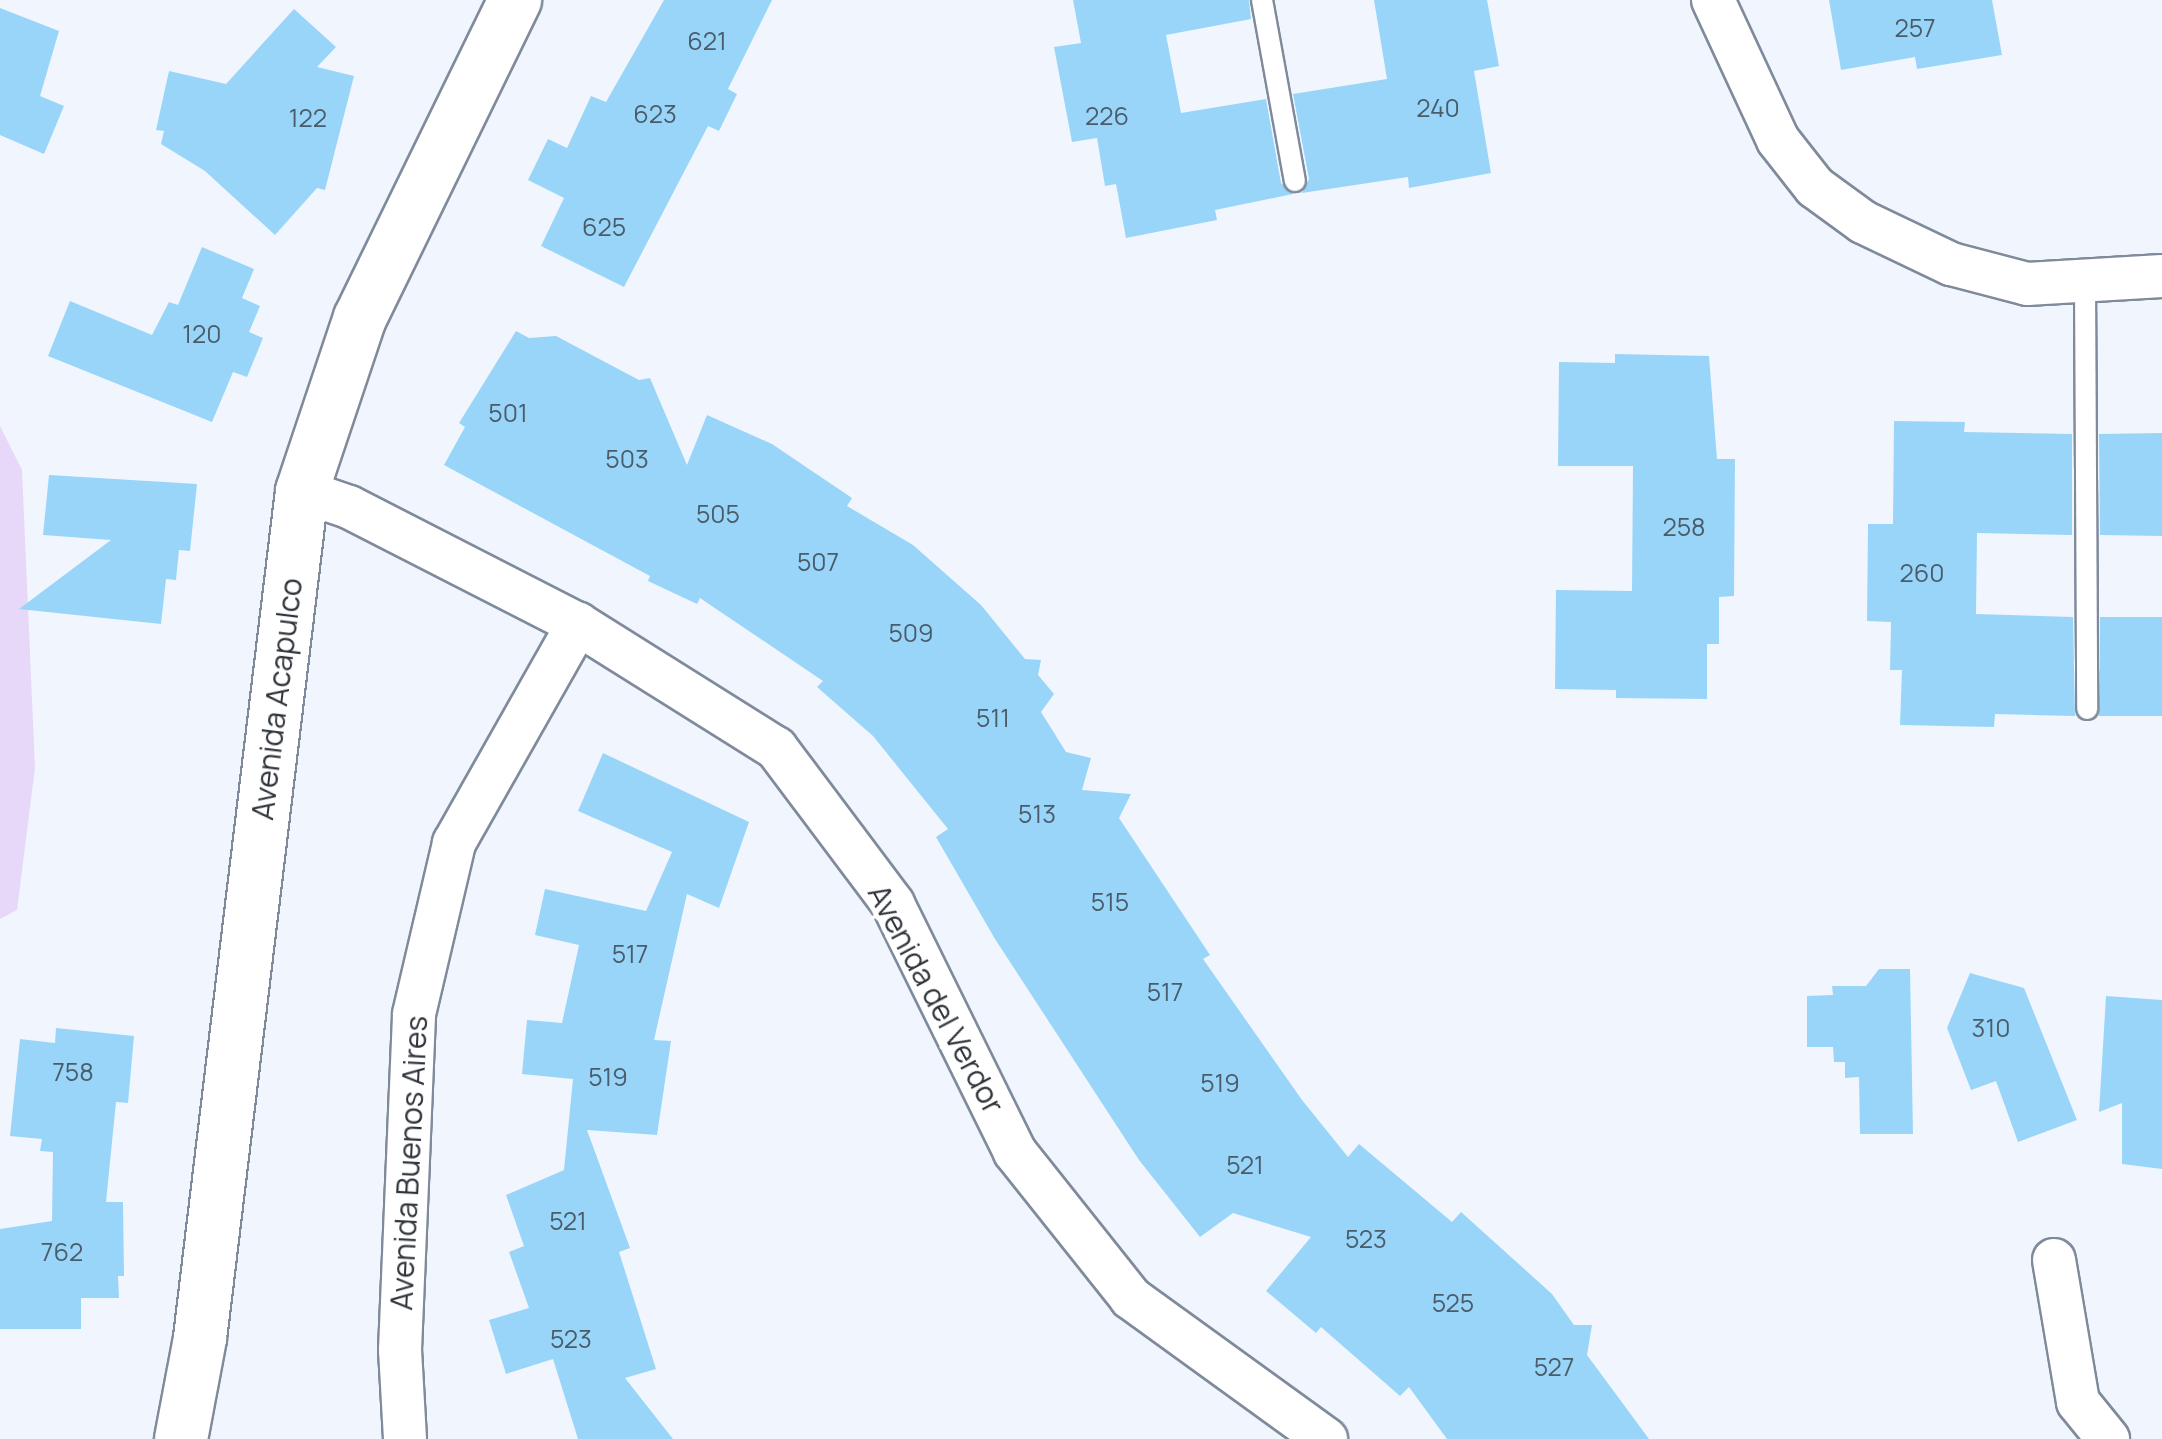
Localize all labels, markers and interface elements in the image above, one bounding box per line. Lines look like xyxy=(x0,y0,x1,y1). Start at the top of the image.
house number: 257 xyxy=(1894,13,1936,43)
house number: 621 xyxy=(687,26,727,56)
house number: 240 xyxy=(1416,93,1460,123)
house number: 623 xyxy=(633,99,677,129)
house number: 226 xyxy=(1085,101,1129,131)
house number: 122 xyxy=(289,103,327,133)
house number: 625 xyxy=(582,212,626,242)
house number: 120 xyxy=(182,319,222,349)
house number: 501 xyxy=(488,398,528,428)
house number: 503 xyxy=(605,444,649,474)
house number: 505 xyxy=(696,499,740,529)
house number: 258 xyxy=(1662,512,1706,542)
house number: 507 xyxy=(797,547,839,577)
house number: 260 xyxy=(1899,558,1945,588)
street label: Avenida Acapulco xyxy=(244,576,310,822)
house number: 509 xyxy=(888,618,934,648)
house number: 511 xyxy=(976,703,1010,733)
house number: 513 xyxy=(1018,799,1056,829)
street label: Avenida del Verdor xyxy=(861,879,1011,1119)
house number: 515 xyxy=(1091,887,1129,917)
house number: 517 xyxy=(612,939,648,969)
house number: 517 xyxy=(1147,977,1183,1007)
house number: 310 xyxy=(1972,1013,2010,1043)
street label: Avenida Buenos Aires xyxy=(383,1015,435,1311)
house number: 758 xyxy=(52,1057,94,1087)
house number: 519 xyxy=(588,1062,628,1092)
house number: 519 xyxy=(1200,1068,1240,1098)
house number: 521 xyxy=(1226,1150,1264,1180)
house number: 521 xyxy=(549,1206,587,1236)
house number: 523 xyxy=(1345,1224,1387,1254)
house number: 762 xyxy=(41,1237,83,1267)
house number: 525 xyxy=(1432,1288,1474,1318)
house number: 523 xyxy=(550,1324,592,1354)
house number: 527 xyxy=(1534,1352,1574,1382)

